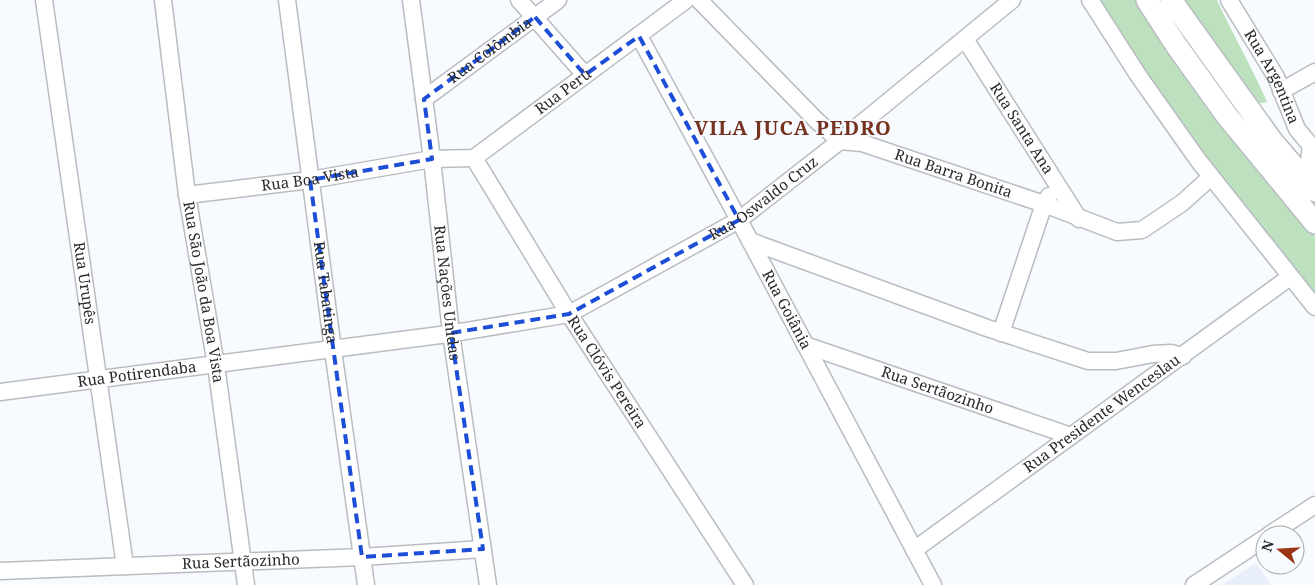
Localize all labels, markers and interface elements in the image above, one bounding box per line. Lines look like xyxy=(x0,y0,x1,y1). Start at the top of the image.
street label: Rua Colômbia xyxy=(443,12,535,87)
street label: Rua Argentina xyxy=(1240,25,1305,126)
street label: Rua Perú xyxy=(530,63,595,118)
street label: Rua Santa Ana xyxy=(986,79,1059,177)
district label: VILA JUCA PEDRO xyxy=(694,114,892,141)
street label: Rua Barra Bonita xyxy=(892,144,1015,202)
street label: Rua Oswaldo Cruz xyxy=(705,151,822,244)
street label: Rua Boa Vista xyxy=(260,161,360,195)
street label: Rua São João da Boa Vista xyxy=(179,200,229,384)
street label: Rua Nações Unidas xyxy=(430,224,466,362)
street label: Rua Urupês xyxy=(70,240,101,326)
street label: Rua Tabatinga xyxy=(310,240,343,345)
street label: Rua Goiânia xyxy=(758,266,817,352)
street label: Rua Clóvis Pereira xyxy=(564,311,652,432)
street label: Rua Presidente Wenceslau xyxy=(1019,349,1184,476)
street label: Rua Potirendaba xyxy=(76,356,197,391)
street label: Rua Sertãozinho xyxy=(879,361,997,418)
north arrow xyxy=(1255,525,1305,575)
text: N xyxy=(1256,538,1278,554)
street label: Rua Sertãozinho xyxy=(182,548,300,573)

